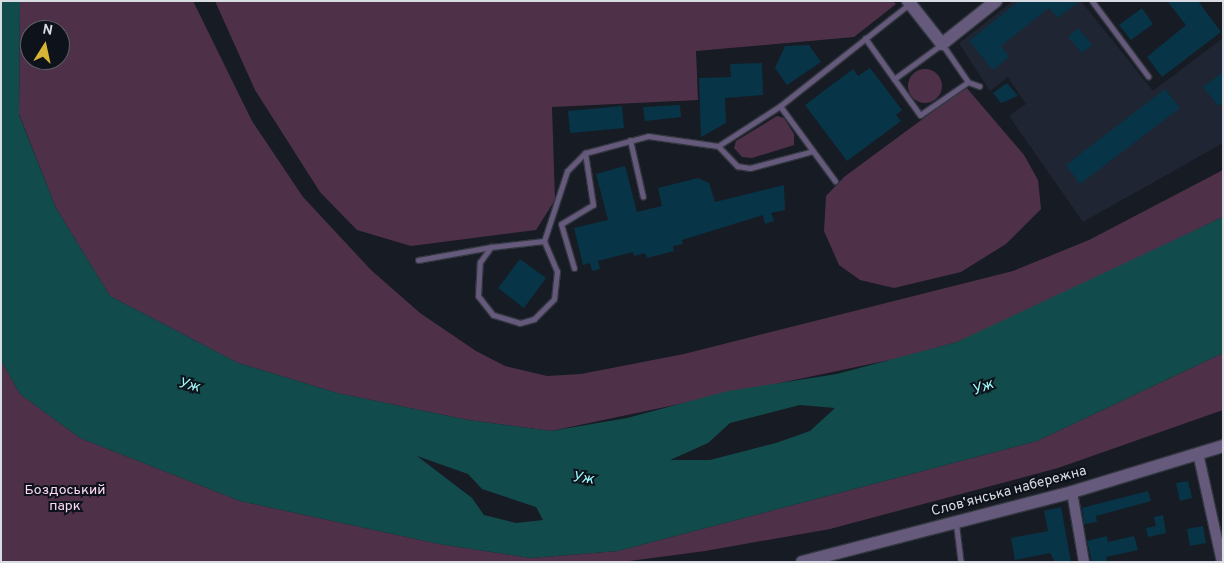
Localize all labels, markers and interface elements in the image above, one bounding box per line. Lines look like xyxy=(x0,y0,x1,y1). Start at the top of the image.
north arrow xyxy=(20,20,70,70)
text: N xyxy=(41,21,54,40)
water label: Уж xyxy=(176,375,202,397)
water label: Уж xyxy=(970,376,996,400)
street label: Словʼянська набережна xyxy=(930,463,1088,521)
water label: Уж xyxy=(571,469,595,489)
park label: Боздоський парк xyxy=(25,483,105,516)

